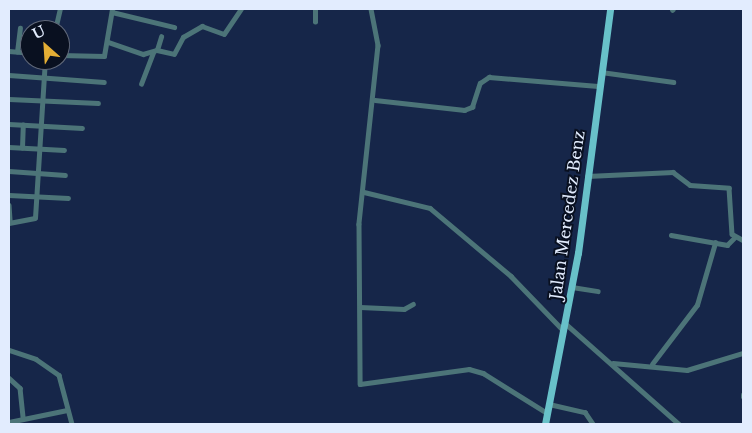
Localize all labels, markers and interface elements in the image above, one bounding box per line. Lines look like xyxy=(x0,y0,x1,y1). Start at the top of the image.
north arrow xyxy=(20,20,70,70)
text: U xyxy=(29,22,48,43)
street label: Jalan Mercedez Benz xyxy=(546,129,588,301)

